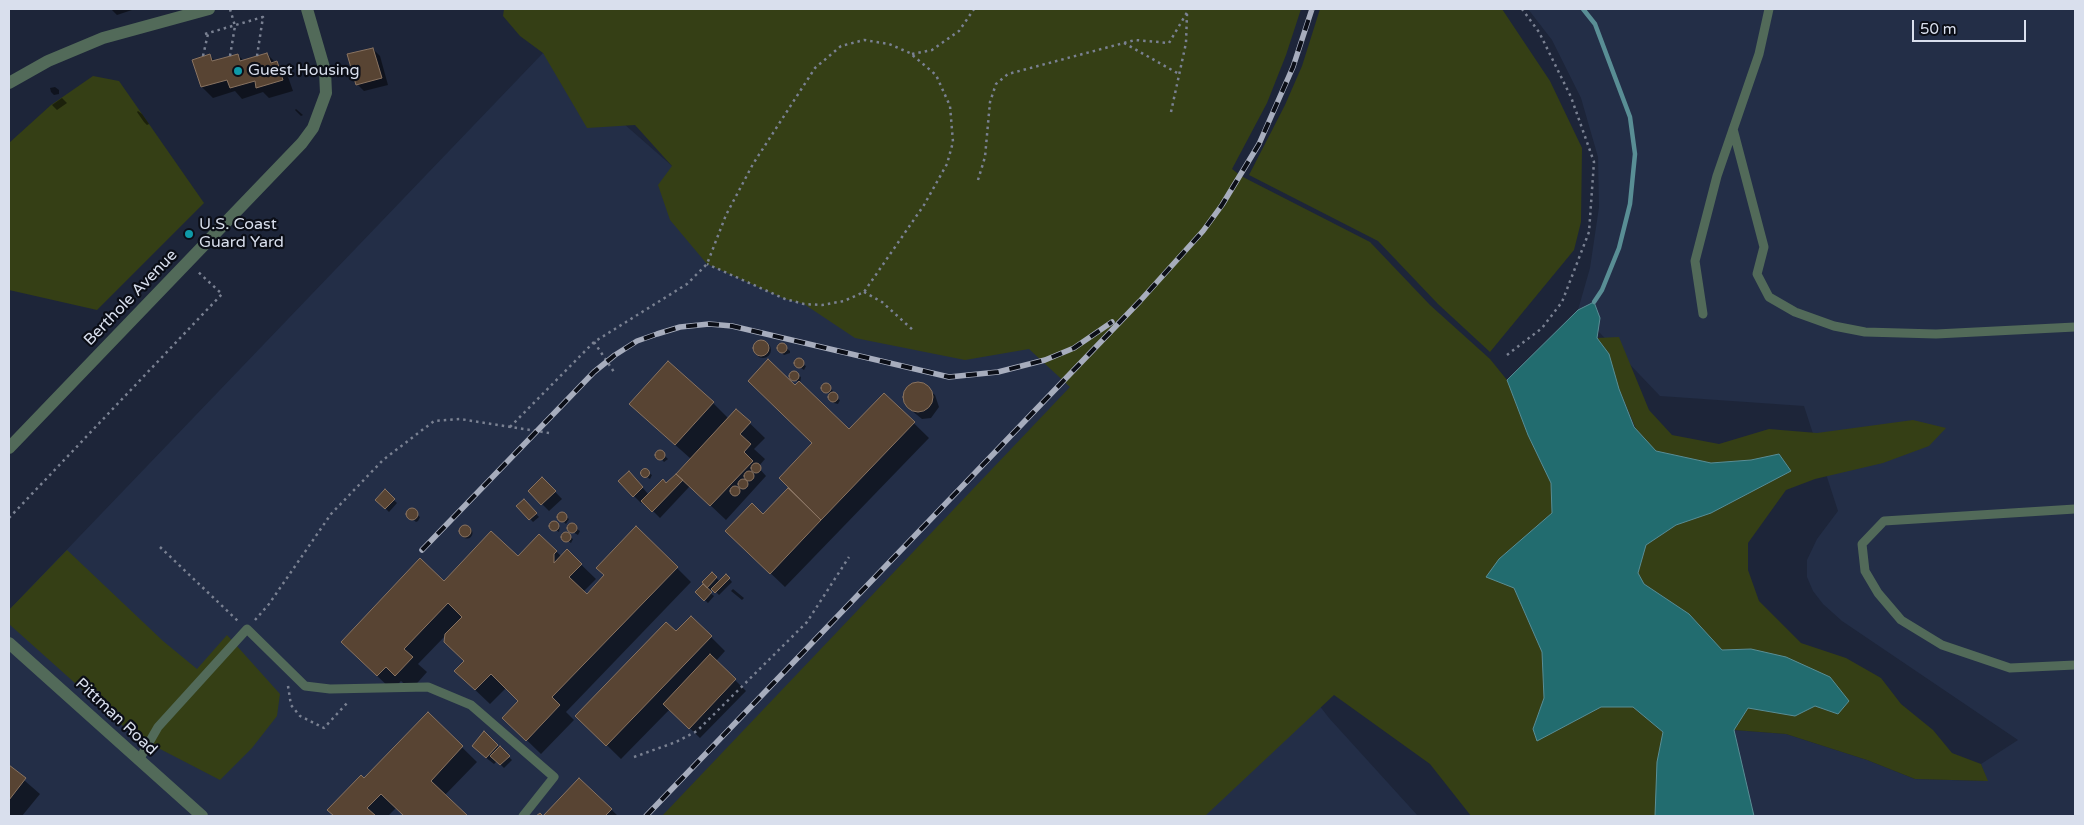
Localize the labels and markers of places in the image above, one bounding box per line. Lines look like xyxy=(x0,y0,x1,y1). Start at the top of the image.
place label: Guest Housing xyxy=(248,61,360,81)
marker: Guest Housing xyxy=(232,65,244,77)
place label: U.S. Coast Guard Yard xyxy=(199,215,284,253)
marker: U.S. Coast Guard Yard xyxy=(183,228,195,240)

